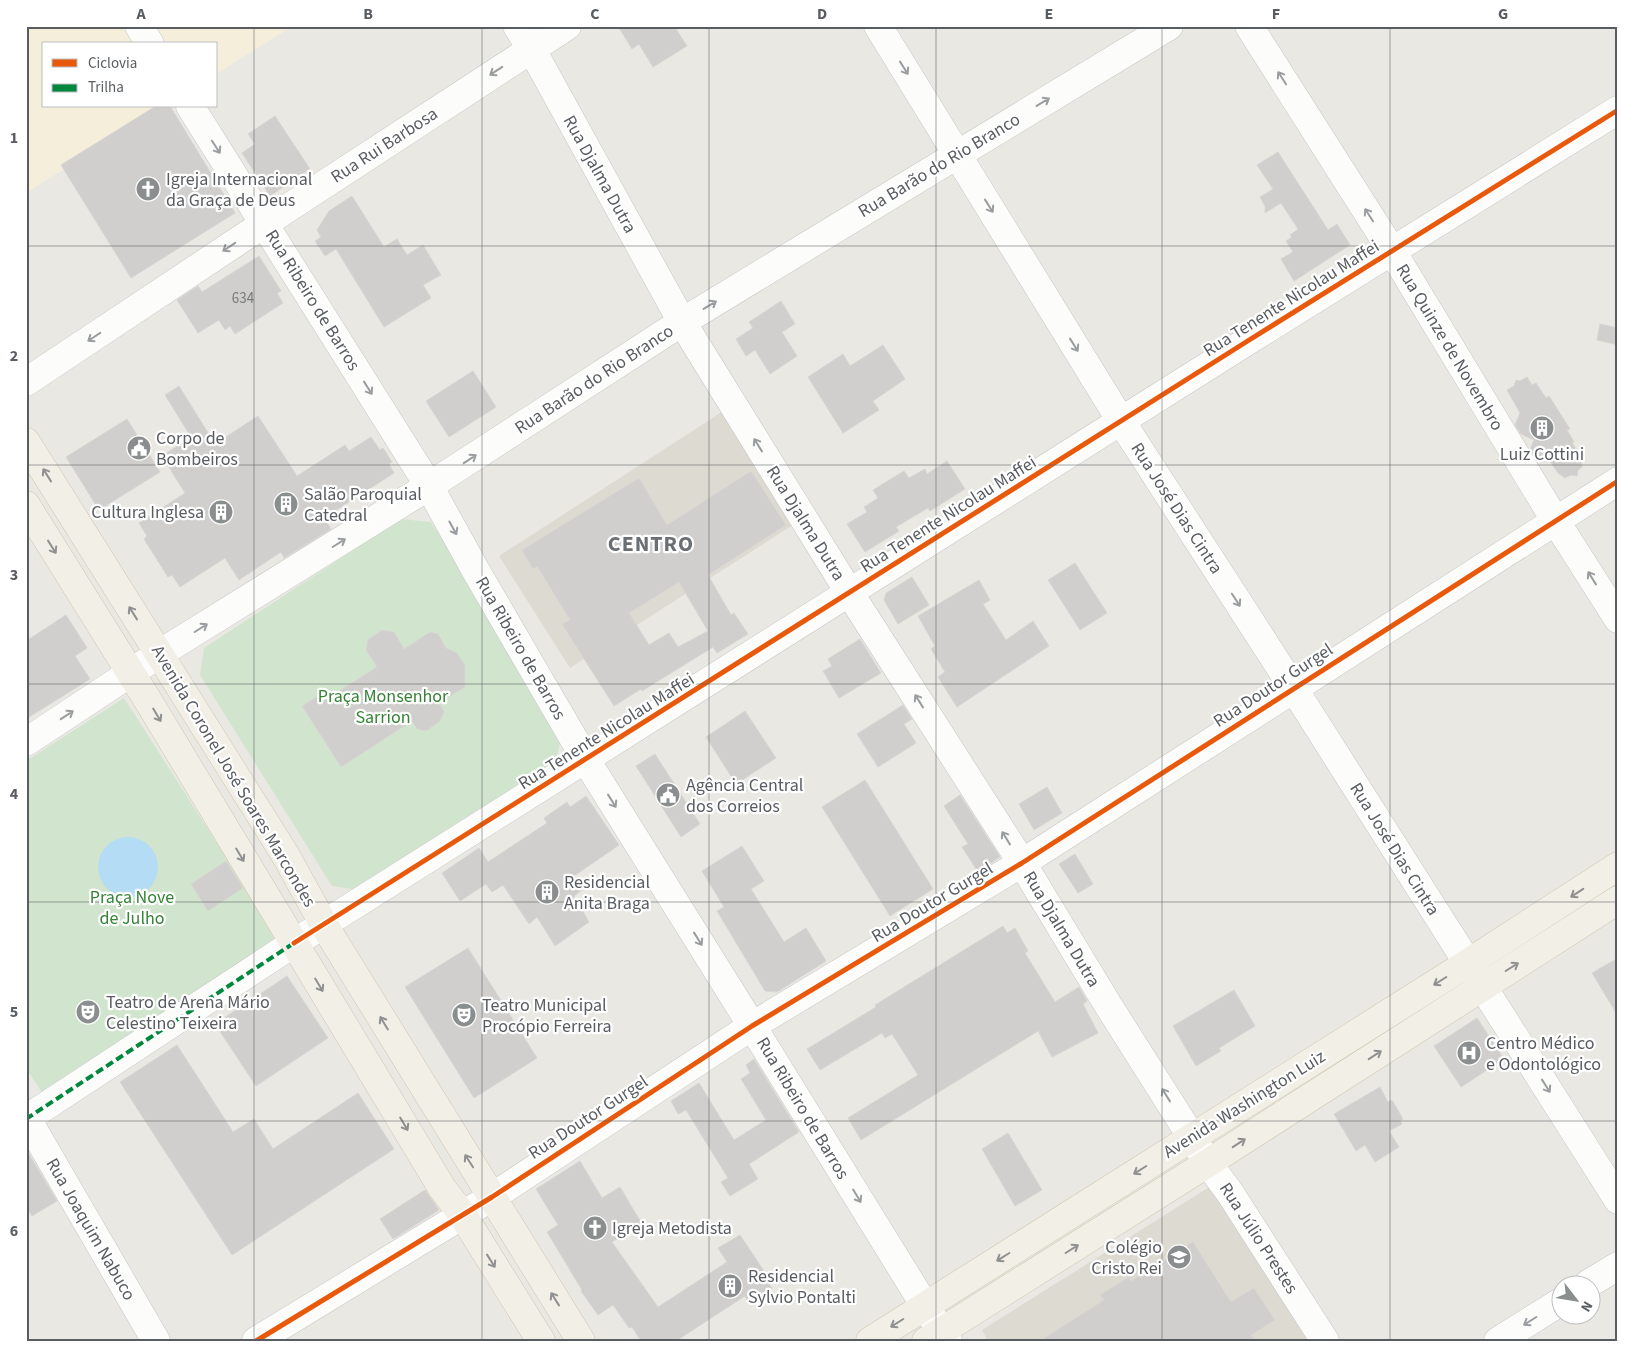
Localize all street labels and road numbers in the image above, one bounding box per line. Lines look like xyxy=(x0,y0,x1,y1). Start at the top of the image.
street label: Rua Rui Barbosa xyxy=(326,101,443,189)
street label: Rua Barão do Rio Branco xyxy=(854,107,1025,224)
street label: Rua Djalma Dutra xyxy=(557,111,642,238)
street label: Rua Ribeiro de Barros xyxy=(259,225,366,376)
street label: Rua Tenente Nicolau Maffei xyxy=(1198,234,1384,363)
street label: Rua Quinze de Novembro xyxy=(1390,259,1509,435)
street label: Rua Barão do Rio Branco xyxy=(510,319,679,440)
street label: Rua José Dias Cintra xyxy=(1125,438,1229,579)
street label: Rua Tenente Nicolau Maffei xyxy=(855,450,1041,579)
street label: Rua Djalma Dutra xyxy=(760,461,851,586)
street label: Rua Ribeiro de Barros xyxy=(469,572,572,725)
street label: Rua Doutor Gurgel xyxy=(1209,637,1338,734)
street label: Avenida Coronel José Soares Marcondes xyxy=(145,641,322,912)
street label: Rua Tenente Nicolau Maffei xyxy=(513,667,699,796)
street label: Rua José Dias Cintra xyxy=(1344,778,1446,920)
street label: Rua Doutor Gurgel xyxy=(867,856,998,949)
street label: Rua Djalma Dutra xyxy=(1017,867,1106,992)
street label: Rua Ribeiro de Barros xyxy=(750,1032,855,1184)
street label: Avenida Washington Luiz xyxy=(1158,1044,1330,1165)
street label: Rua Doutor Gurgel xyxy=(524,1069,653,1166)
street label: Rua Joaquim Nabuco xyxy=(40,1153,142,1305)
street label: Rua Júlio Prestes xyxy=(1213,1178,1304,1299)

